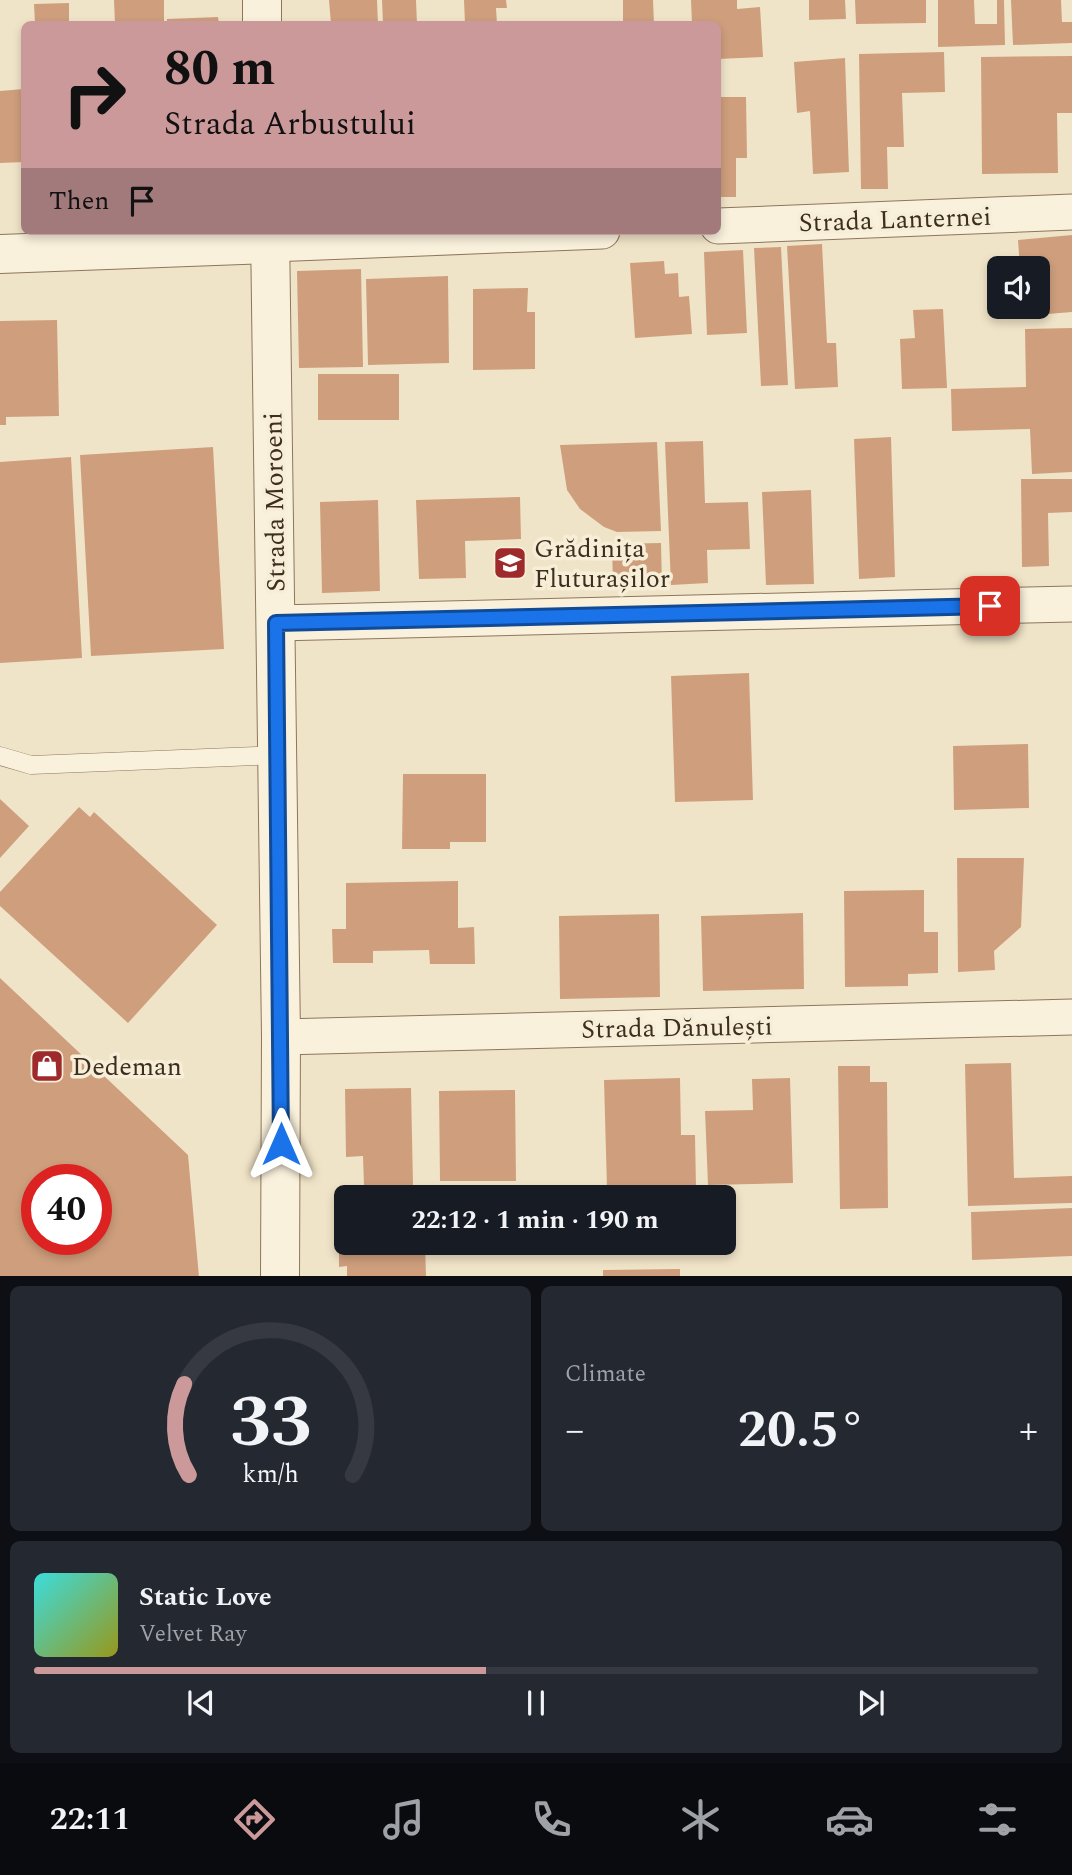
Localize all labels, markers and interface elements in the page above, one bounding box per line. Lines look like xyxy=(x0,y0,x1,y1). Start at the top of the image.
text: 80 m xyxy=(164,32,275,107)
icon: right xyxy=(49,49,140,140)
text: Strada Arbustului xyxy=(164,100,416,149)
text: Then xyxy=(49,181,109,221)
icon: arrive xyxy=(123,182,161,220)
street label: Strada Lanternei xyxy=(798,197,992,243)
map controls xyxy=(987,256,1050,319)
button: sound xyxy=(987,256,1050,319)
street label: Strada Moroeni xyxy=(253,412,297,592)
place label: Grădinița Fluturașilor xyxy=(534,529,670,599)
school or university icon: Grădinița Fluturașilor xyxy=(491,544,529,582)
pin xyxy=(960,576,1020,636)
icon: arrive xyxy=(971,587,1009,625)
street label: Strada Dănulești xyxy=(581,1006,773,1050)
shop icon: Dedeman xyxy=(28,1047,66,1085)
place label: Dedeman xyxy=(72,1047,182,1087)
position arrow xyxy=(244,1107,318,1181)
speed limit sign: 40 xyxy=(21,1164,112,1255)
text: 22:12 · 1 min · 190 m xyxy=(411,1200,659,1240)
text: Climate xyxy=(565,1357,646,1392)
text: 33 xyxy=(230,1368,311,1479)
text: 20.5° xyxy=(738,1391,865,1470)
text: − xyxy=(565,1402,584,1460)
text: + xyxy=(1019,1402,1038,1460)
text: km/h xyxy=(242,1455,299,1493)
text: Static Love xyxy=(139,1577,272,1617)
text: Velvet Ray xyxy=(139,1617,246,1652)
icon: previous xyxy=(182,1684,220,1722)
icon: pause xyxy=(517,1684,555,1722)
icon: next xyxy=(852,1684,890,1722)
text: 22:11 xyxy=(50,1795,130,1844)
icon: directions xyxy=(230,1795,279,1844)
icon: music xyxy=(379,1795,428,1844)
icon: phone xyxy=(527,1795,576,1844)
icon: climate xyxy=(676,1795,725,1844)
icon: car xyxy=(825,1795,874,1844)
icon: filters xyxy=(973,1795,1022,1844)

